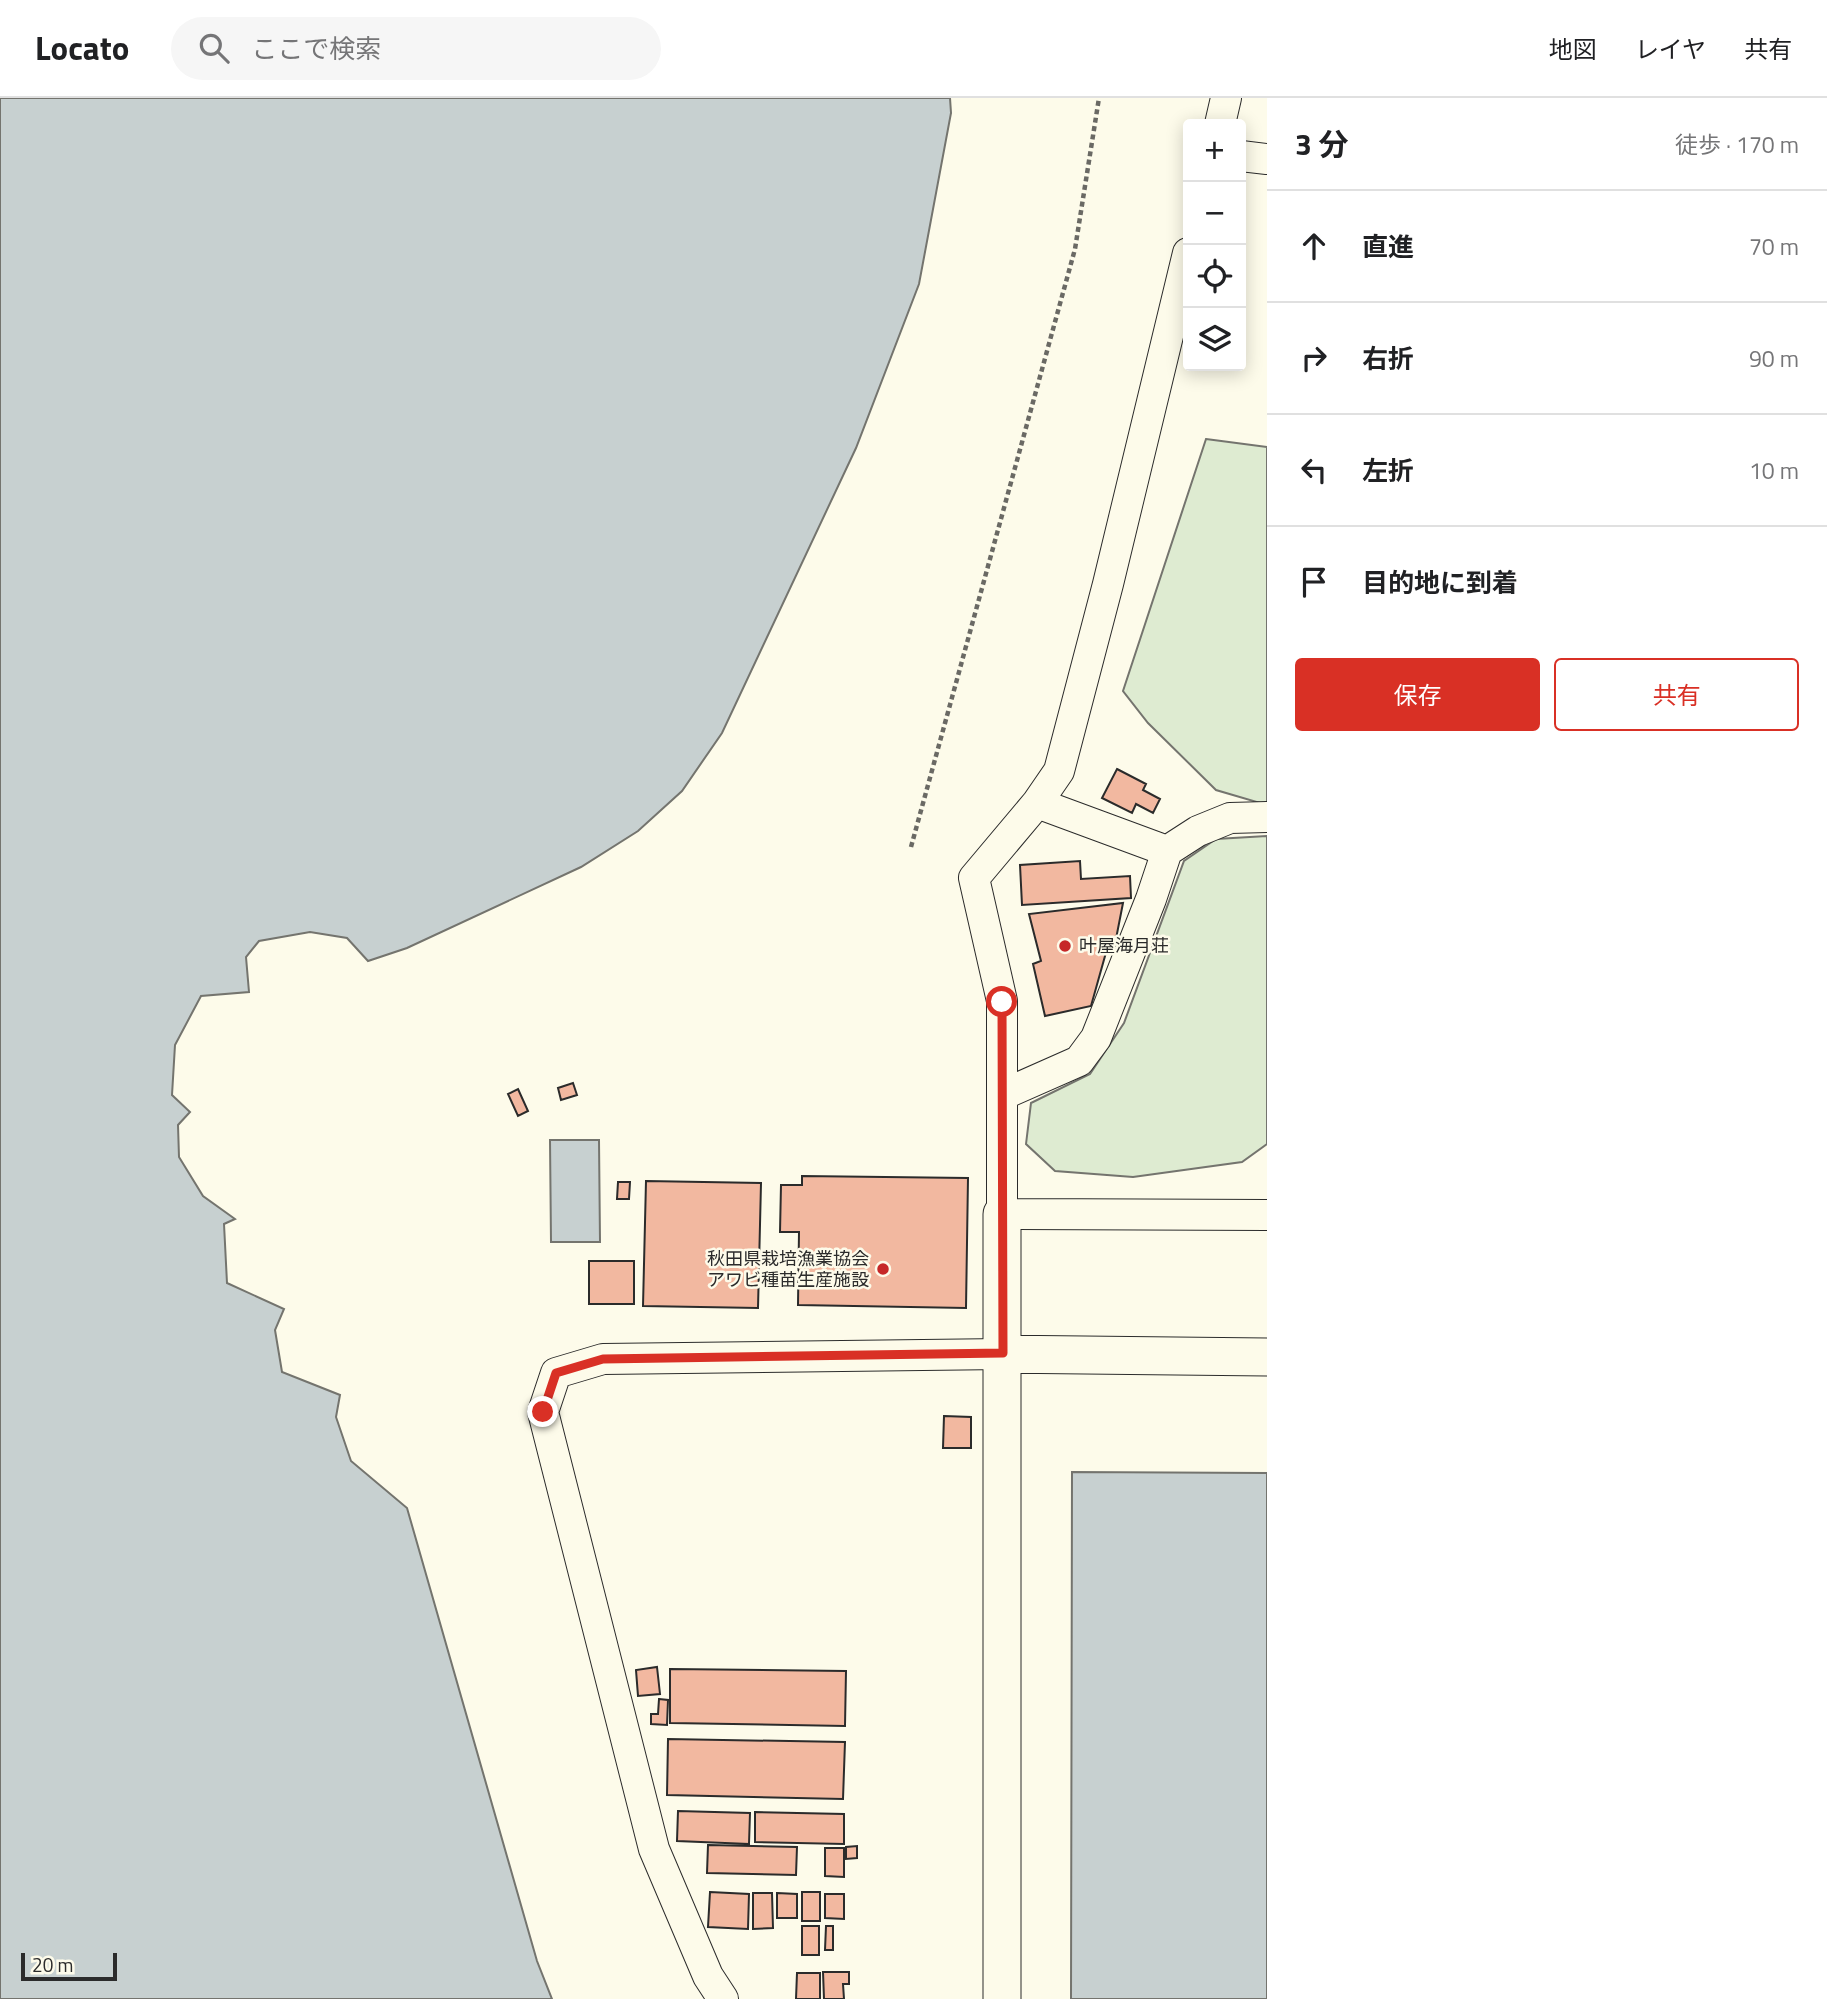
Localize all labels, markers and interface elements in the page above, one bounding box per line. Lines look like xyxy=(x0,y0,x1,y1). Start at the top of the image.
search box xyxy=(171,17,661,80)
text: Locato xyxy=(35,23,129,73)
icon: search xyxy=(195,29,233,67)
text: ここで検索 xyxy=(251,29,381,68)
text: 地図 xyxy=(1549,31,1597,67)
text: レイヤ xyxy=(1635,31,1706,67)
text: 共有 xyxy=(1744,31,1792,67)
map controls xyxy=(1183,119,1246,371)
button: + xyxy=(1183,119,1246,182)
text: 3 分 xyxy=(1295,121,1348,167)
text: 徒歩 · 170 m xyxy=(1675,127,1799,162)
button: − xyxy=(1183,182,1246,245)
icon: ahead xyxy=(1295,227,1333,265)
text: 直進 xyxy=(1362,227,1414,266)
text: 70 m xyxy=(1749,229,1799,264)
button: locate xyxy=(1183,245,1246,308)
button: layers xyxy=(1183,308,1246,371)
icon: right xyxy=(1295,339,1333,377)
text: 右折 xyxy=(1362,339,1414,378)
text: 90 m xyxy=(1749,341,1799,376)
icon: left xyxy=(1295,451,1333,489)
text: 左折 xyxy=(1362,451,1414,490)
text: 10 m xyxy=(1749,453,1799,488)
icon: arrive xyxy=(1295,563,1333,601)
text: 目的地に到着 xyxy=(1362,563,1518,602)
button: 保存 xyxy=(1295,658,1540,731)
button: 共有 xyxy=(1554,658,1799,731)
place label: 叶屋海月荘 xyxy=(1079,932,1169,959)
marker: 叶屋海月荘 xyxy=(1057,938,1073,954)
route start xyxy=(986,986,1017,1017)
place label: 秋田県栽培漁業協会 アワビ種苗生産施設 xyxy=(707,1245,869,1293)
marker: 秋田県栽培漁業協会 アワビ種苗生産施設 xyxy=(875,1261,891,1277)
route end xyxy=(527,1396,558,1427)
scale bar xyxy=(21,1950,117,1982)
text: 20 m xyxy=(32,1950,73,1979)

